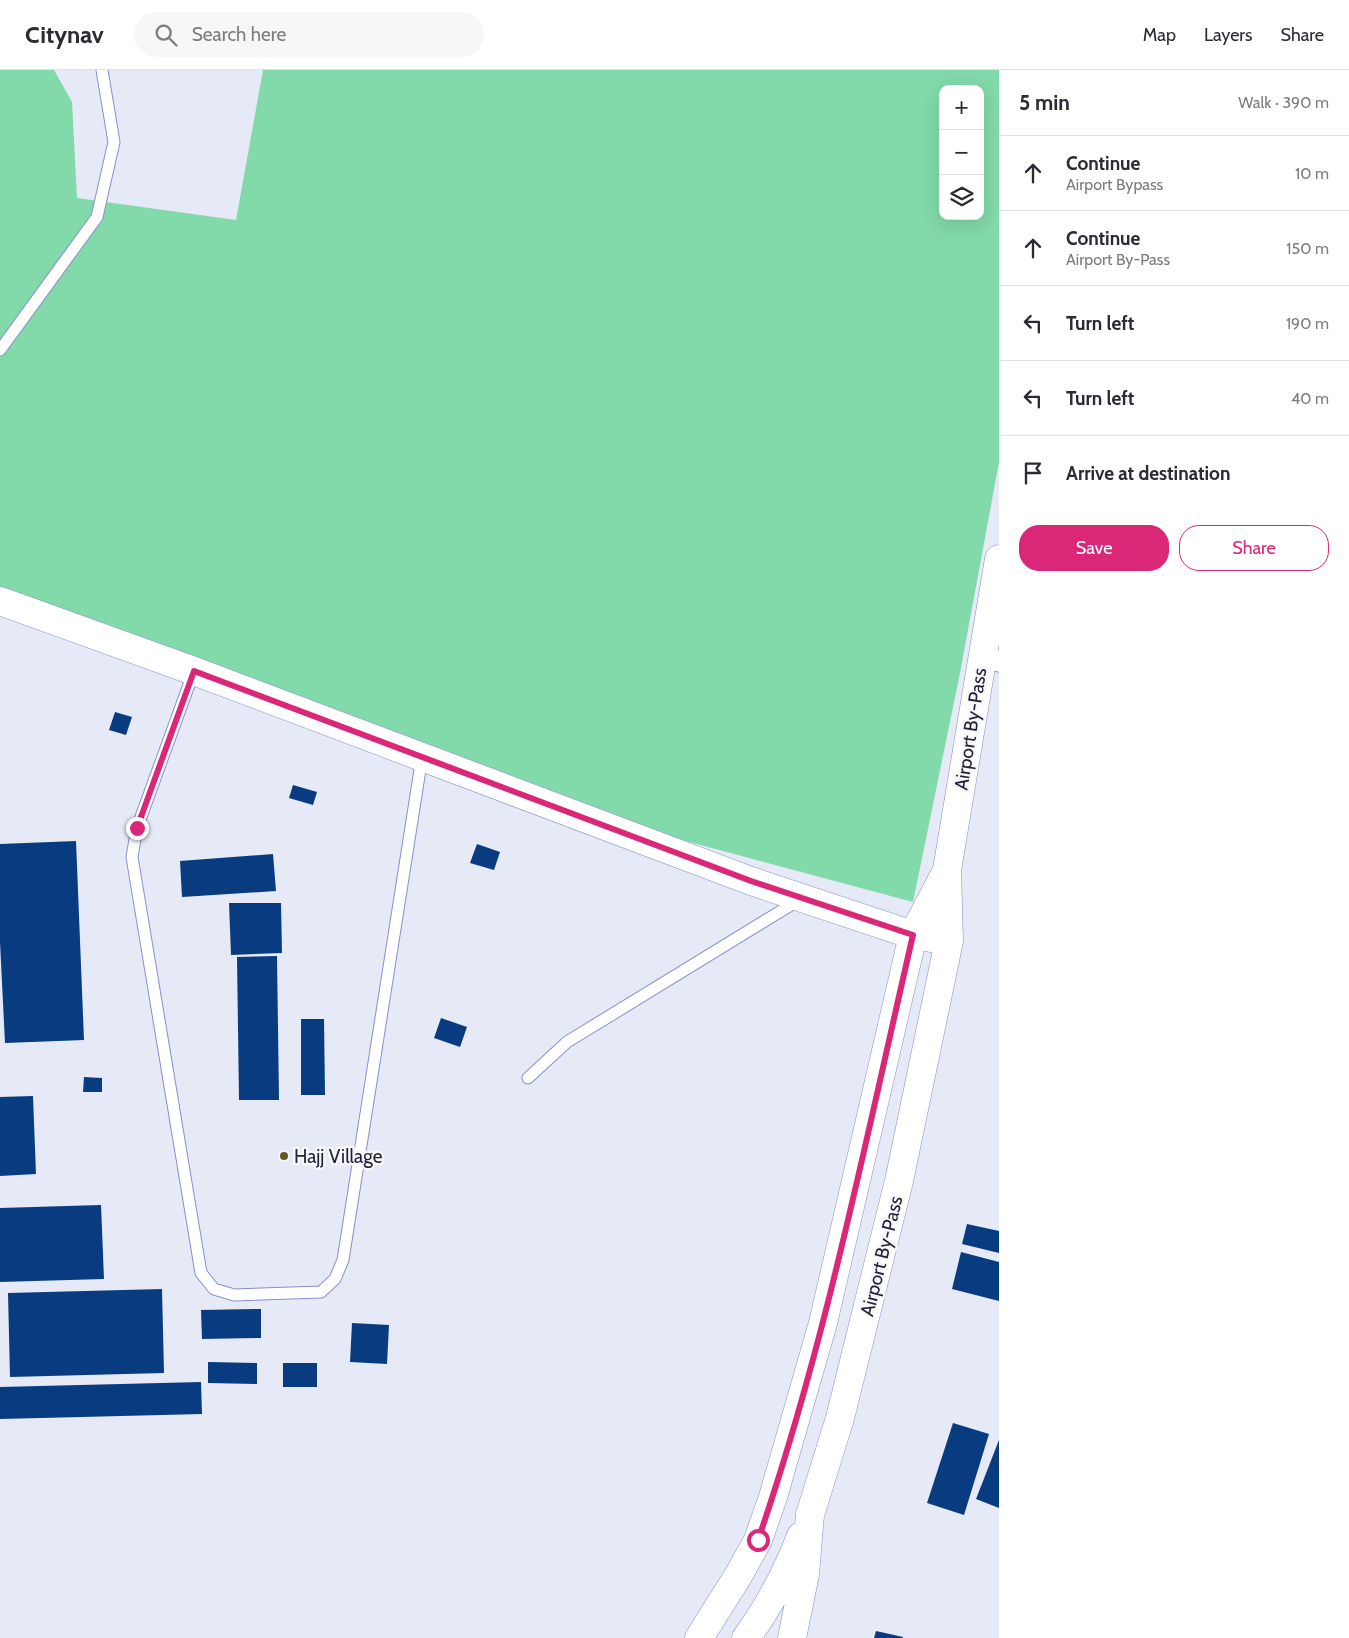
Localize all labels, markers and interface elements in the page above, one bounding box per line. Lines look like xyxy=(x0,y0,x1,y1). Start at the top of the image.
search box xyxy=(134,12,484,57)
text: Citynav xyxy=(25,20,104,49)
icon: search xyxy=(152,21,180,49)
text: Search here xyxy=(192,23,286,46)
text: Map xyxy=(1143,24,1176,46)
text: Layers xyxy=(1204,24,1253,46)
text: Share xyxy=(1281,24,1324,46)
map controls xyxy=(939,85,984,220)
button: + xyxy=(939,85,984,130)
text: 5 min xyxy=(1019,90,1070,115)
text: Walk · 390 m xyxy=(1238,93,1329,112)
button: − xyxy=(939,130,984,175)
text: Continue xyxy=(1066,152,1140,175)
icon: ahead xyxy=(1019,159,1047,187)
text: 10 m xyxy=(1295,164,1329,183)
button: layers xyxy=(939,175,984,220)
text: Airport Bypass xyxy=(1066,175,1163,194)
text: Continue xyxy=(1066,227,1140,250)
icon: ahead xyxy=(1019,234,1047,262)
text: 150 m xyxy=(1286,239,1329,258)
text: Airport By-Pass xyxy=(1066,250,1170,269)
icon: left xyxy=(1019,309,1047,337)
text: Turn left xyxy=(1066,312,1134,335)
text: 190 m xyxy=(1286,314,1329,333)
icon: left xyxy=(1019,384,1047,412)
text: Turn left xyxy=(1066,387,1134,410)
text: 40 m xyxy=(1291,389,1329,408)
icon: arrive xyxy=(1019,459,1047,487)
text: Arrive at destination xyxy=(1066,462,1230,485)
button: Save xyxy=(1019,525,1169,571)
button: Share xyxy=(1179,525,1329,571)
street label: Airport By-Pass xyxy=(949,666,992,792)
route end xyxy=(126,817,149,840)
place label: Hajj Village xyxy=(294,1145,383,1168)
marker: Hajj Village xyxy=(278,1150,290,1162)
street label: Airport By-Pass xyxy=(855,1193,908,1319)
route start xyxy=(747,1529,770,1552)

